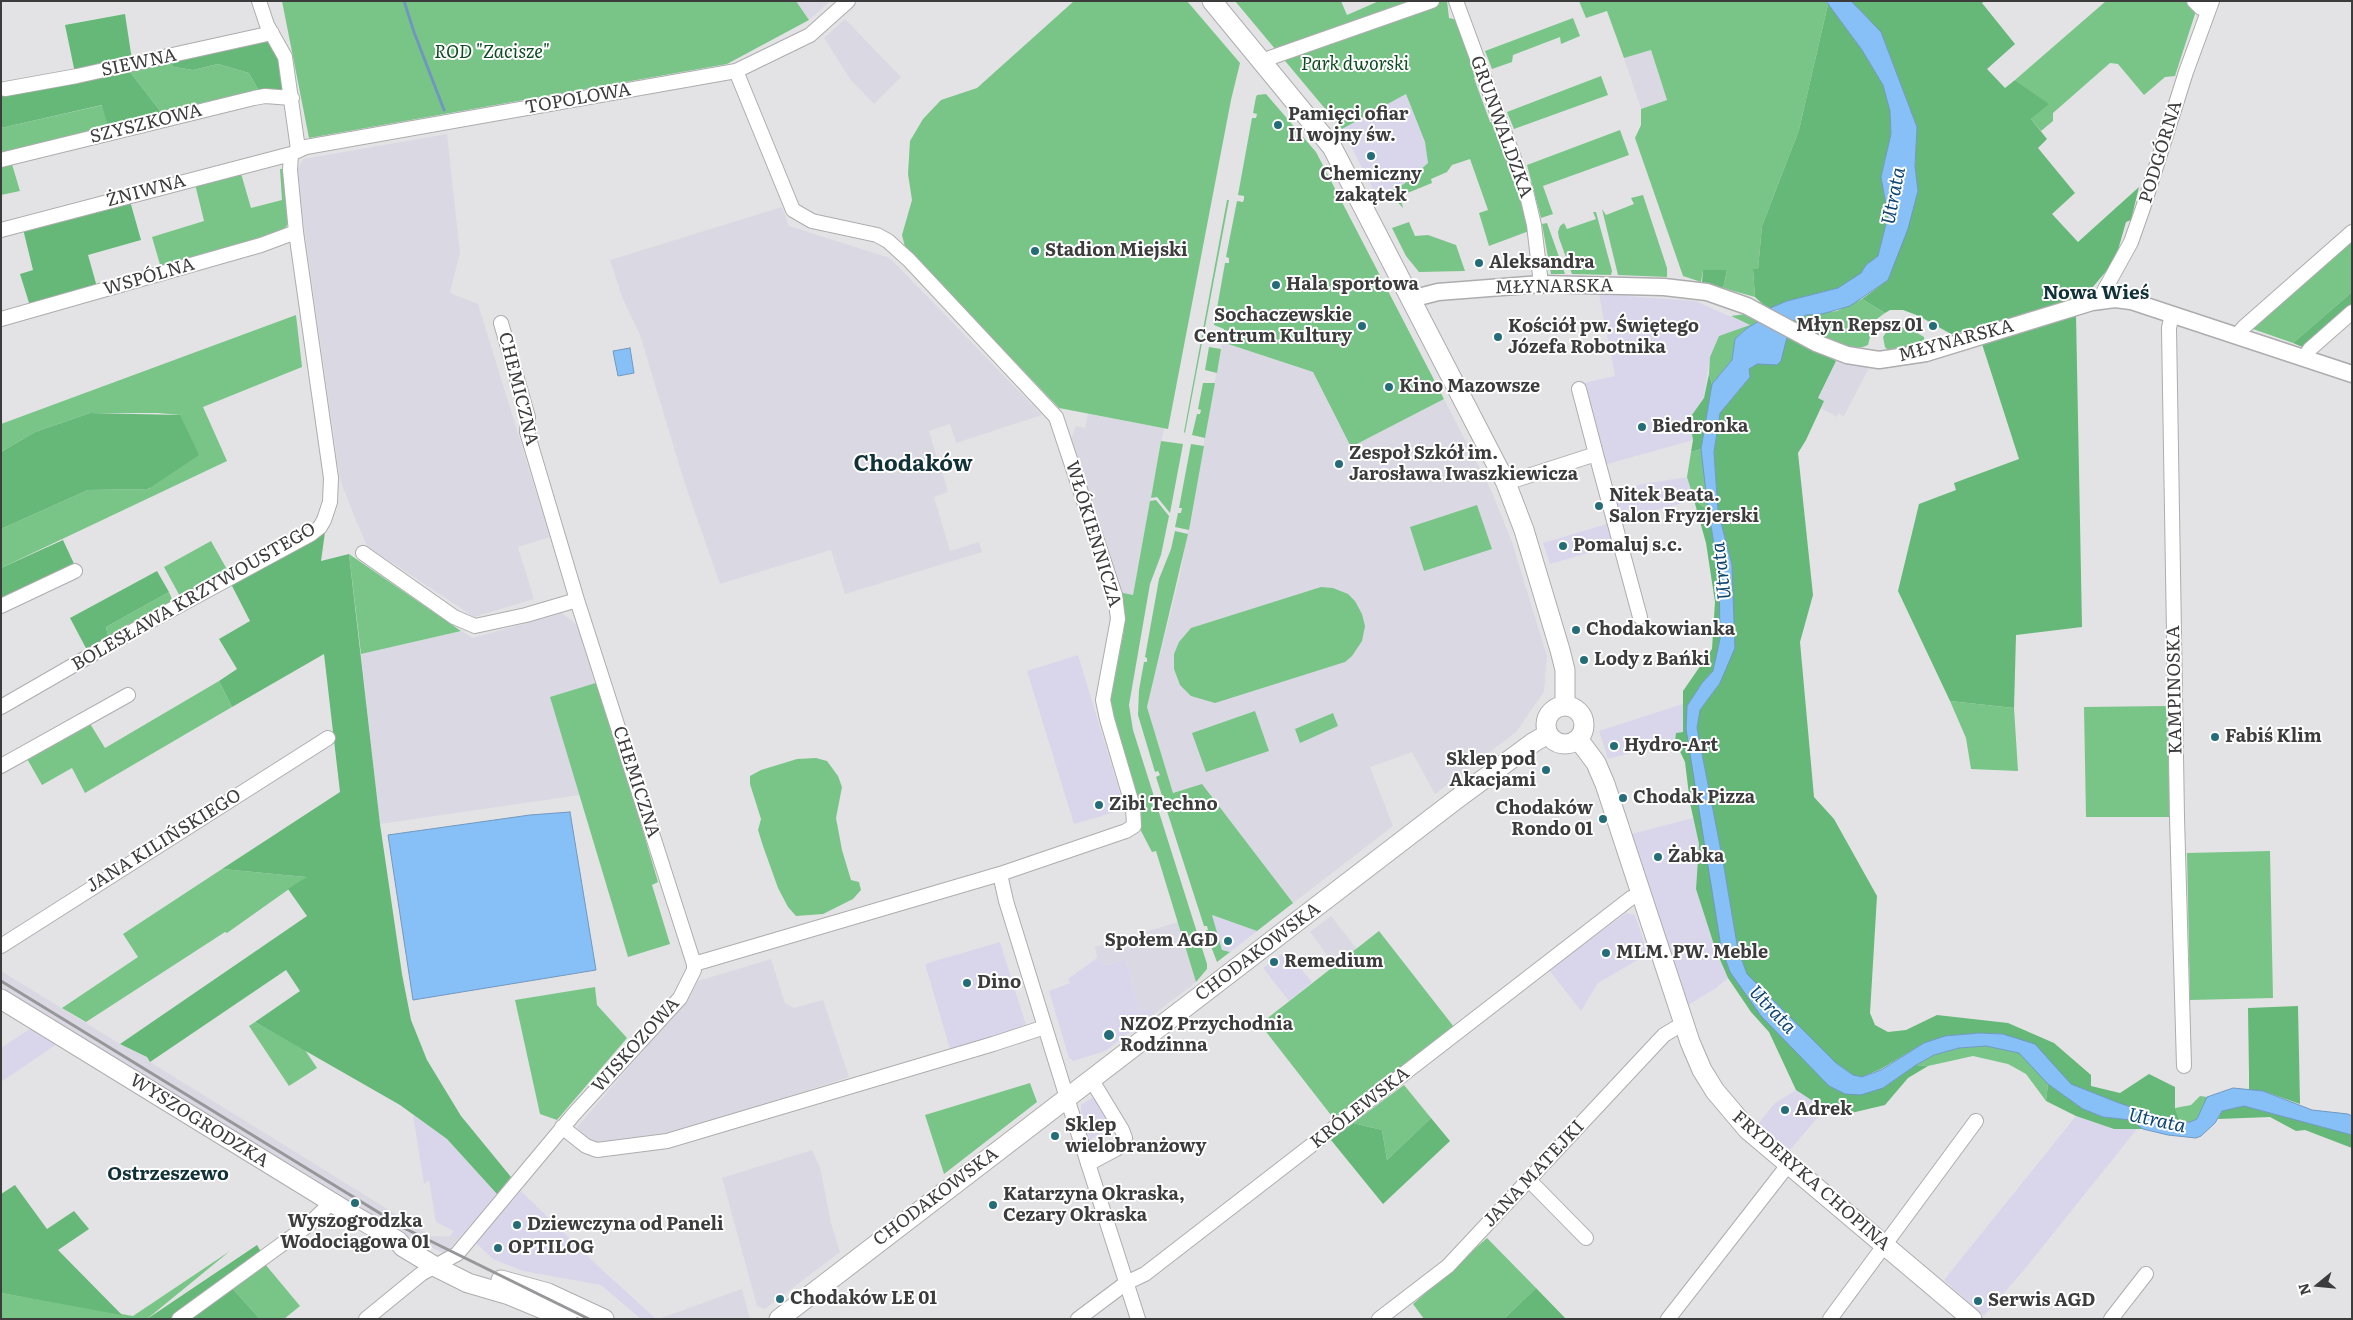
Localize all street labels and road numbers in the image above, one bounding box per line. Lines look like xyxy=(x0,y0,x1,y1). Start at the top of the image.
street label: SIEWNA xyxy=(99,44,179,82)
street label: GRUNWALDZKA xyxy=(1465,53,1537,201)
street label: TOPOLOWA xyxy=(524,79,632,119)
street label: PODGÓRNA xyxy=(2135,98,2187,206)
street label: SZYSZKOWA xyxy=(88,100,204,148)
street label: ŻNIWNA xyxy=(104,170,188,212)
street label: WSPÓLNA xyxy=(101,254,197,300)
street label: MŁYNARSKA xyxy=(1495,275,1613,299)
street label: MŁYNARSKA xyxy=(1896,315,2016,367)
street label: CHEMICZNA xyxy=(493,330,543,448)
street label: WŁÓKIENNICZA xyxy=(1060,458,1126,610)
street label: BOLESŁAWA KRZYWOUSTEGO xyxy=(68,518,320,676)
street label: KAMPINOSKA xyxy=(2163,625,2187,755)
street label: CHEMICZNA xyxy=(608,723,664,841)
street label: JANA KILIŃSKIEGO xyxy=(83,785,245,897)
street label: CHODAKOWSKA xyxy=(1191,898,1325,1006)
street label: WISKOZOWA xyxy=(588,993,684,1097)
street label: KRÓLEWSKA xyxy=(1306,1063,1414,1153)
street label: WYSZOGRODZKA xyxy=(126,1070,272,1172)
street label: FRYDERYKA CHOPINA xyxy=(1728,1107,1894,1255)
street label: JANA MATEJKI xyxy=(1479,1116,1589,1232)
street label: CHODAKOWSKA xyxy=(869,1143,1003,1251)

